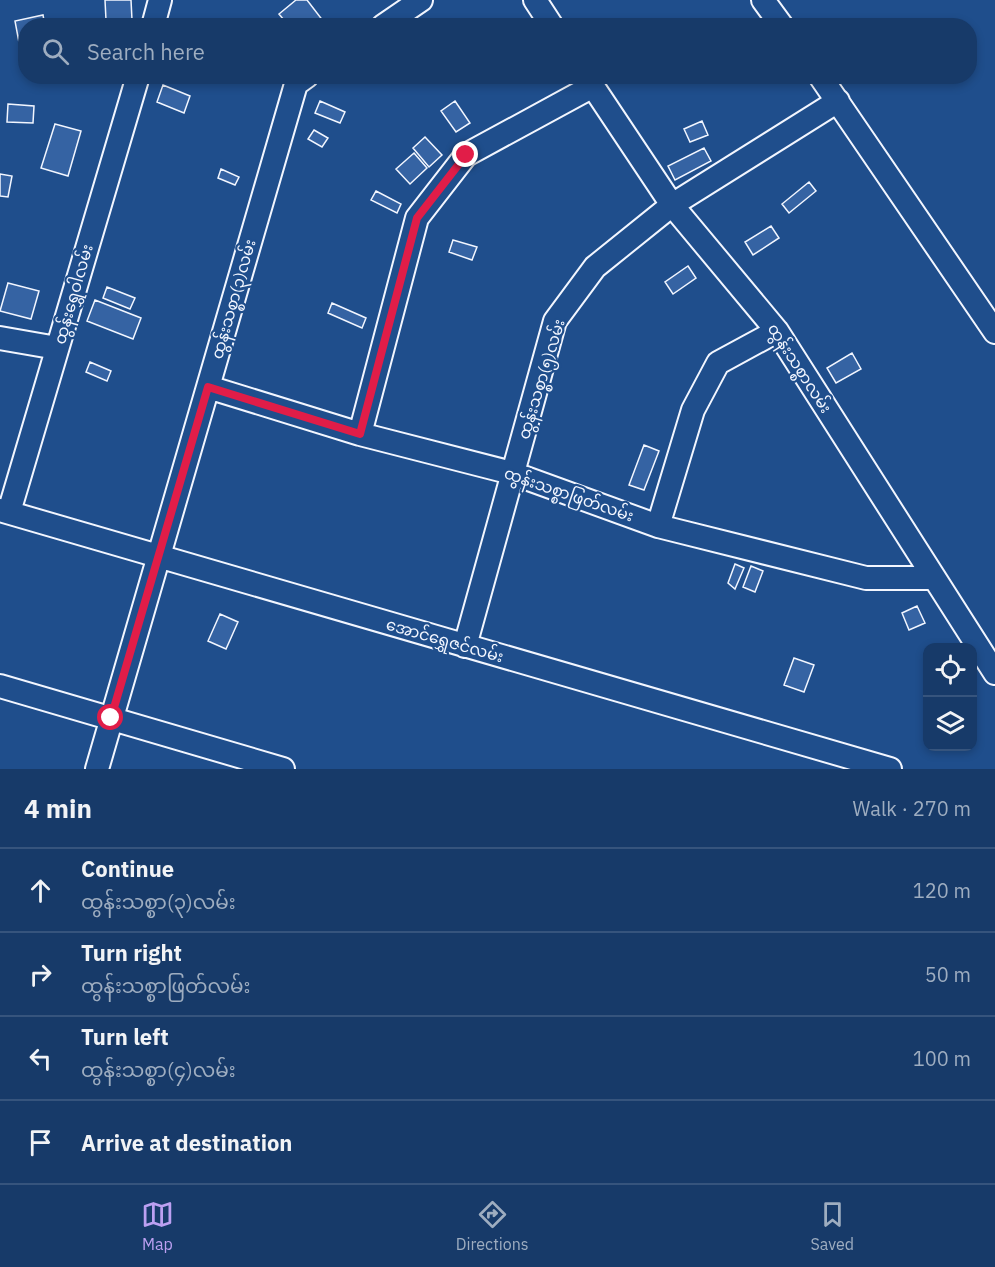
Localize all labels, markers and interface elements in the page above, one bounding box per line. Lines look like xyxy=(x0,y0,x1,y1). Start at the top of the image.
search box xyxy=(18,18,977,84)
icon: search xyxy=(39,35,72,68)
text: Search here xyxy=(87,37,205,66)
route end xyxy=(452,141,478,167)
street label: ထွန်းသစ္စာ(၃)လမ်း xyxy=(205,236,264,362)
street label: ထွန်းရွှေဝါလမ်း xyxy=(48,241,101,347)
street label: ထွန်းသစ္စာ(၅)လမ်း xyxy=(512,316,573,443)
street label: ထွန်းသစ္စာလမ်း xyxy=(760,319,837,419)
street label: ထွန်းသစ္စာဖြတ်လမ်း xyxy=(500,462,637,530)
street label: အောင်ရွှေဇင်လမ်း xyxy=(383,613,506,670)
map controls xyxy=(923,643,977,751)
button: locate xyxy=(923,643,977,697)
button: layers xyxy=(923,697,977,751)
route start xyxy=(97,704,123,730)
text: 4 min xyxy=(24,791,92,825)
text: Walk · 270 m xyxy=(853,795,971,822)
text: Continue xyxy=(81,854,174,883)
icon: ahead xyxy=(24,874,57,907)
text: 120 m xyxy=(913,877,971,904)
text: ထွန်းသစ္စာ(၃)လမ်း xyxy=(81,888,236,915)
text: Turn right xyxy=(81,938,182,967)
icon: right xyxy=(24,958,57,991)
text: 50 m xyxy=(925,961,971,988)
text: ထွန်းသစ္စာဖြတ်လမ်း xyxy=(81,972,250,999)
text: Turn left xyxy=(81,1022,169,1051)
icon: left xyxy=(24,1042,57,1075)
text: 100 m xyxy=(913,1045,971,1072)
text: ထွန်းသစ္စာ(၄)လမ်း xyxy=(81,1056,236,1083)
icon: arrive xyxy=(24,1126,57,1159)
text: Arrive at destination xyxy=(81,1128,292,1157)
tab: Map xyxy=(141,1198,174,1254)
tab: Directions xyxy=(456,1198,529,1254)
tab: Saved xyxy=(811,1198,854,1254)

